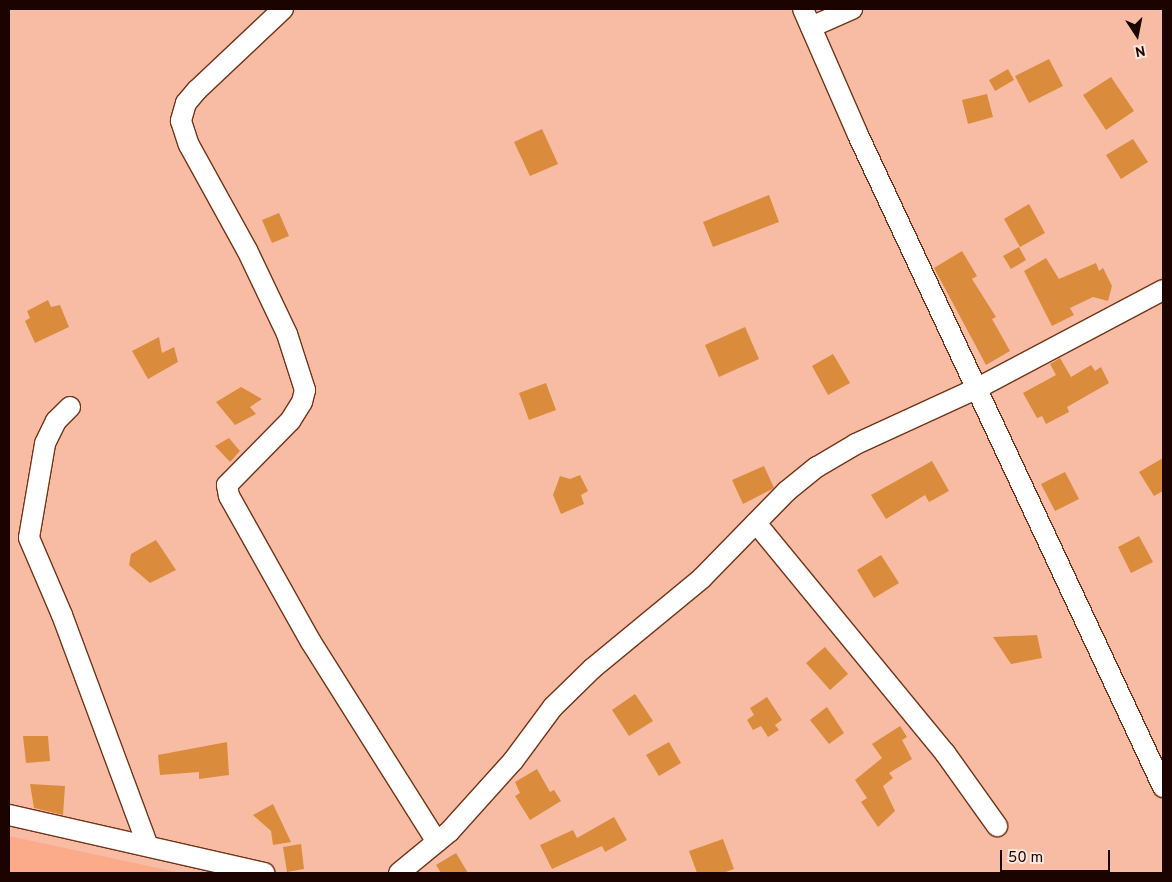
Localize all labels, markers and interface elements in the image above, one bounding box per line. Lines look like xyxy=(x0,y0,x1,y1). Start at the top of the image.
north arrow xyxy=(1112,10,1162,60)
text: N xyxy=(1133,41,1147,60)
scale bar xyxy=(1002,840,1112,872)
text: 50 m xyxy=(1008,849,1043,868)

